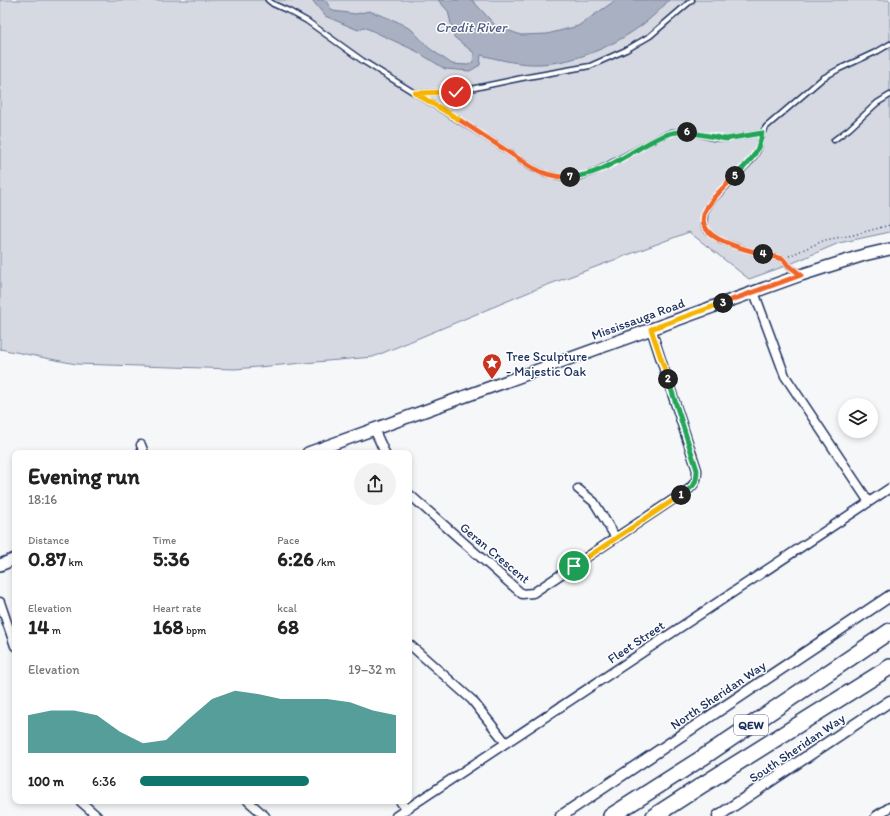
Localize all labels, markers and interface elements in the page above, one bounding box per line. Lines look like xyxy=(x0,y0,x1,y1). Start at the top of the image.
water label: Credit River xyxy=(435,19,508,36)
pin xyxy=(439,75,473,109)
icon: check xyxy=(445,81,467,103)
pin: 6 xyxy=(677,122,697,142)
text: 6 xyxy=(684,125,690,138)
pin: 5 xyxy=(725,166,745,186)
pin: 7 xyxy=(560,167,580,187)
text: 5 xyxy=(732,169,738,182)
text: 7 xyxy=(567,170,573,183)
pin: 4 xyxy=(753,244,773,264)
text: 4 xyxy=(760,247,766,260)
pin: 3 xyxy=(713,293,733,313)
street label: Mississauga Road xyxy=(589,295,687,343)
text: 3 xyxy=(720,296,726,309)
place label: Tree Sculpture - Majestic Oak xyxy=(506,349,587,379)
place icon: Tree Sculpture - Majestic Oak xyxy=(481,352,503,380)
pin: 2 xyxy=(658,369,678,389)
text: 2 xyxy=(665,372,671,385)
map controls xyxy=(838,398,878,438)
button: layers xyxy=(838,398,878,438)
text: Evening run xyxy=(28,463,140,490)
button: share xyxy=(354,463,396,505)
pin: 1 xyxy=(671,485,691,505)
text: 1 xyxy=(678,488,684,501)
text: 18:16 xyxy=(28,492,57,507)
street label: Geran Crescent xyxy=(457,519,533,587)
text: Distance xyxy=(28,534,69,547)
text: Time xyxy=(153,534,176,547)
text: Pace xyxy=(277,534,299,547)
text: 0.87 xyxy=(28,547,66,571)
text: 5:36 xyxy=(153,547,190,571)
text: 6:26 xyxy=(277,547,314,571)
pin xyxy=(557,549,591,583)
icon: arrive xyxy=(563,555,585,577)
text: km xyxy=(66,556,83,569)
text: /km xyxy=(314,556,336,569)
text: Elevation xyxy=(28,602,72,615)
text: Heart rate xyxy=(153,602,201,615)
text: kcal xyxy=(277,602,297,615)
text: 14 xyxy=(28,615,49,639)
text: 168 xyxy=(153,615,183,639)
text: 68 xyxy=(277,615,299,639)
street label: Fleet Street xyxy=(605,617,667,666)
text: m xyxy=(49,624,61,637)
text: bpm xyxy=(183,624,206,637)
street label: North Sheridan Way xyxy=(668,658,768,732)
text: Elevation xyxy=(28,662,80,677)
text: 19–32 m xyxy=(348,662,396,677)
street label: South Sheridan Way xyxy=(746,710,848,786)
road number: QEW xyxy=(734,715,768,735)
text: 100 m xyxy=(28,774,64,789)
text: 6:36 xyxy=(92,774,116,789)

